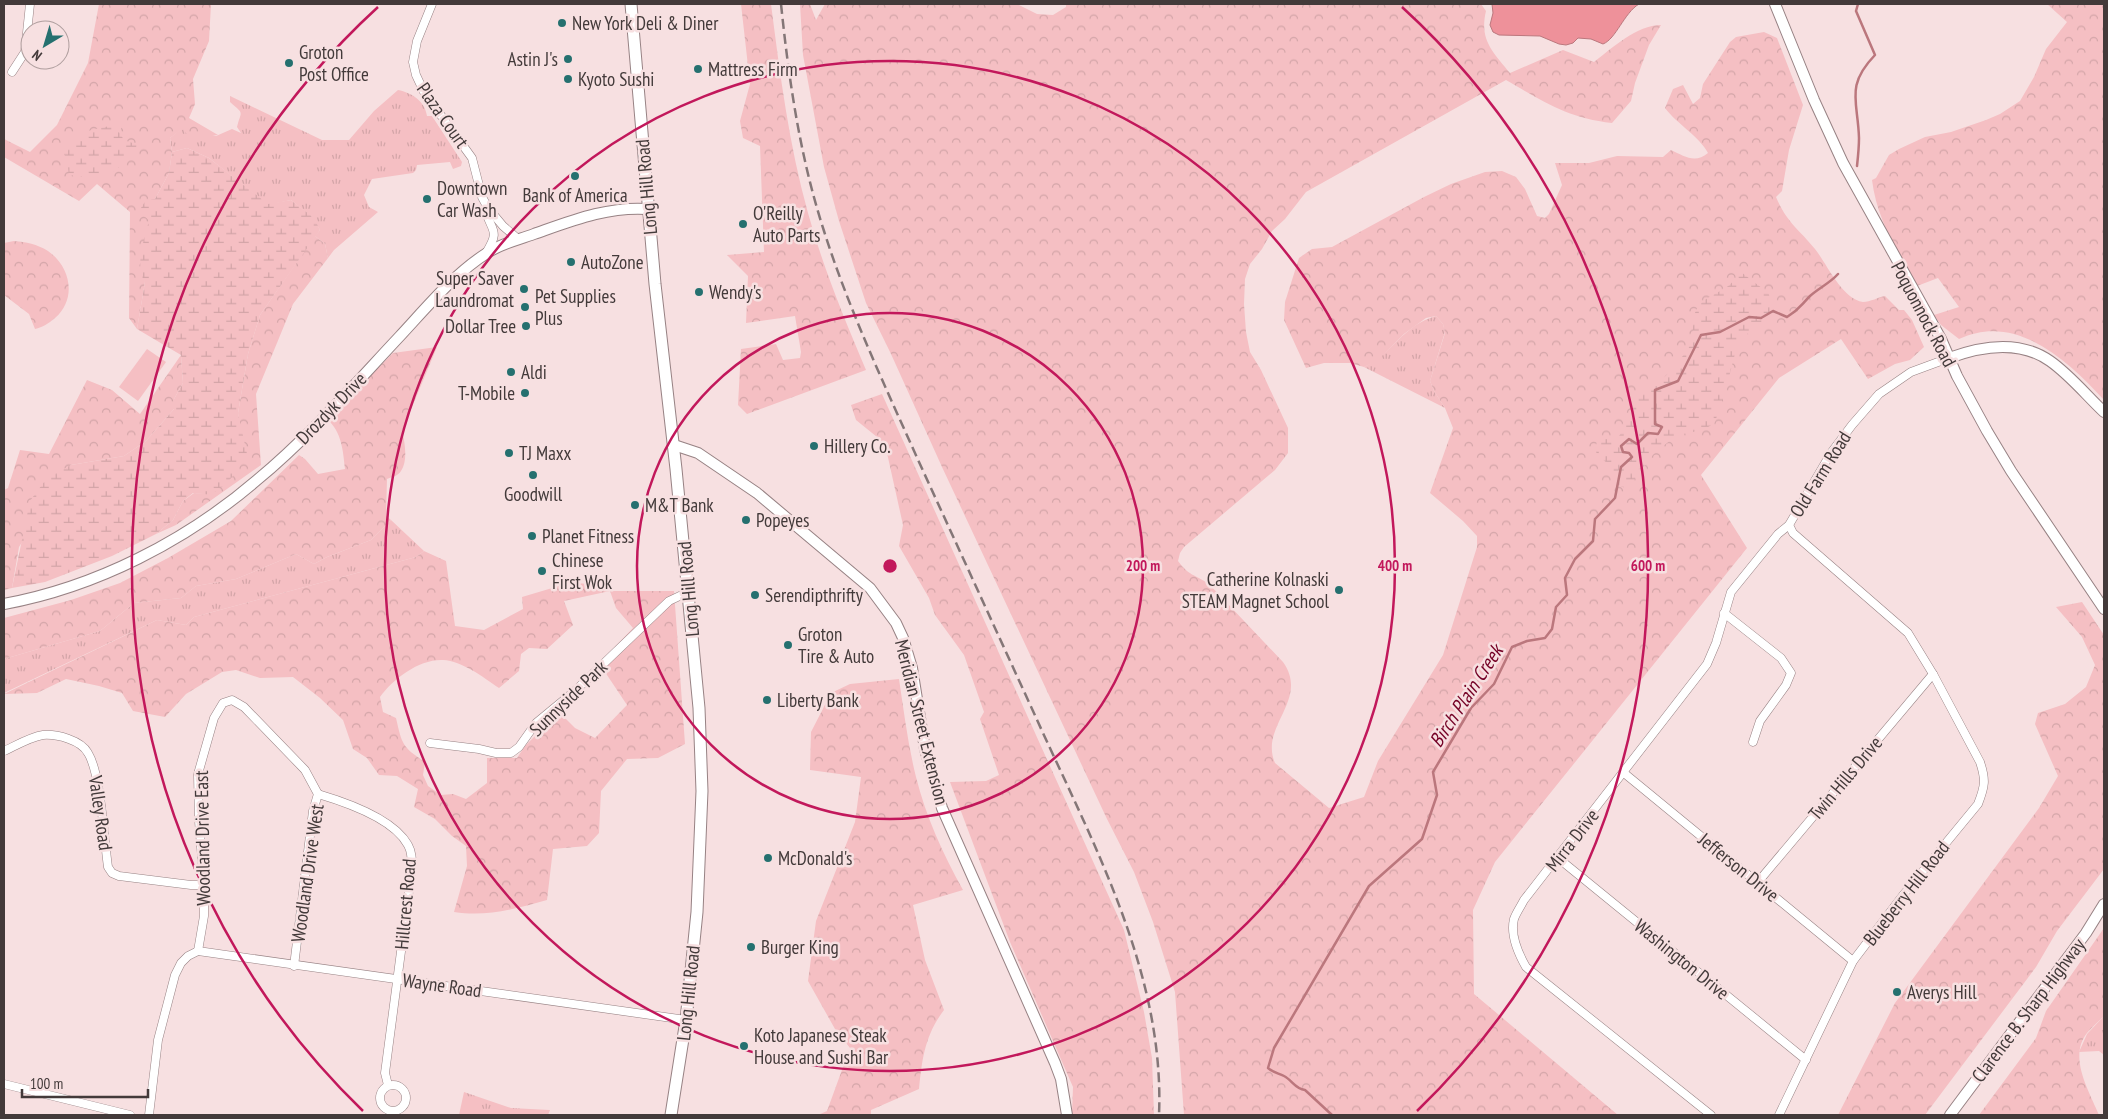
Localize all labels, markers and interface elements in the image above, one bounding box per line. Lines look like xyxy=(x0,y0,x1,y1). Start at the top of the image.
place label: New York Deli & Diner xyxy=(572,11,719,35)
marker: New York Deli & Diner xyxy=(556,17,568,29)
north arrow xyxy=(20,20,70,70)
place label: Groton Post Office xyxy=(299,40,369,86)
text: N xyxy=(28,46,46,65)
place label: Astin J's xyxy=(507,47,558,71)
marker: Astin J's xyxy=(562,53,574,65)
marker: Groton Post Office xyxy=(283,57,295,69)
place label: Mattress Firm xyxy=(708,57,798,81)
marker: Mattress Firm xyxy=(692,63,704,75)
place label: Kyoto Sushi xyxy=(578,67,655,91)
marker: Kyoto Sushi xyxy=(562,73,574,85)
street label: Plaza Court xyxy=(412,78,475,153)
street label: Long Hill Road xyxy=(630,138,662,236)
marker: Bank of America xyxy=(569,170,581,182)
place label: Downtown Car Wash xyxy=(437,176,507,222)
place label: Bank of America xyxy=(522,183,628,207)
marker: Downtown Car Wash xyxy=(421,193,433,205)
place label: O'Reilly Auto Parts xyxy=(753,201,821,247)
marker: O'Reilly Auto Parts xyxy=(737,218,749,230)
place label: AutoZone xyxy=(581,250,644,274)
marker: AutoZone xyxy=(565,256,577,268)
street label: Poquonnock Road xyxy=(1886,257,1962,371)
place label: Super Saver Laundromat xyxy=(435,266,515,312)
place label: Wendy's xyxy=(709,280,762,304)
marker: Super Saver Laundromat xyxy=(518,283,530,295)
place label: Pet Supplies Plus xyxy=(535,284,616,330)
marker: Wendy's xyxy=(693,286,705,298)
marker: Pet Supplies Plus xyxy=(519,301,531,313)
place label: Dollar Tree xyxy=(445,314,516,338)
marker: Dollar Tree xyxy=(520,320,532,332)
place label: Aldi xyxy=(521,360,547,384)
marker: Aldi xyxy=(505,366,517,378)
street label: Drozdyk Drive xyxy=(291,367,371,449)
place label: T-Mobile xyxy=(458,381,515,405)
marker: T-Mobile xyxy=(519,387,531,399)
street label: Old Farm Road xyxy=(1784,427,1856,521)
place label: Hillery Co. xyxy=(824,434,891,458)
marker: Hillery Co. xyxy=(808,440,820,452)
place label: TJ Maxx xyxy=(519,441,571,465)
marker: TJ Maxx xyxy=(503,447,515,459)
marker: Goodwill xyxy=(527,469,539,481)
place label: Goodwill xyxy=(504,482,563,506)
place label: M&T Bank xyxy=(645,493,714,517)
marker: M&T Bank xyxy=(629,499,641,511)
place label: Popeyes xyxy=(756,508,809,532)
marker: Popeyes xyxy=(740,514,752,526)
place label: Planet Fitness xyxy=(542,524,634,548)
marker: Planet Fitness xyxy=(526,530,538,542)
street label: Long Hill Road xyxy=(672,540,704,638)
place label: Chinese First Wok xyxy=(552,548,613,594)
text: 200 m xyxy=(1126,556,1160,575)
text: 400 m xyxy=(1378,556,1412,575)
text: 600 m xyxy=(1631,556,1665,575)
centre of rings xyxy=(881,557,899,575)
marker: Chinese First Wok xyxy=(536,565,548,577)
place label: Catherine Kolnaski STEAM Magnet School xyxy=(1182,567,1330,613)
place label: Serendipthrifty xyxy=(765,583,864,607)
marker: Catherine Kolnaski STEAM Magnet School xyxy=(1333,584,1345,596)
marker: Serendipthrifty xyxy=(749,589,761,601)
place label: Groton Tire & Auto xyxy=(798,622,874,668)
street label: Meridian Street Extension xyxy=(890,637,954,807)
water label: Birch Plain Creek xyxy=(1423,638,1510,752)
marker: Groton Tire & Auto xyxy=(782,639,794,651)
street label: Sunnyside Park xyxy=(524,655,612,741)
place label: Liberty Bank xyxy=(777,688,859,712)
marker: Liberty Bank xyxy=(761,694,773,706)
street label: Twin Hills Drive xyxy=(1803,731,1887,825)
street label: Woodland Drive East xyxy=(189,769,215,906)
street label: Valley Road xyxy=(84,773,118,852)
street label: Woodland Drive West xyxy=(285,802,329,944)
street label: Mirra Drive xyxy=(1540,804,1604,876)
street label: Jefferson Drive xyxy=(1693,827,1784,907)
street label: Blueberry Hill Road xyxy=(1858,836,1954,950)
place label: McDonald's xyxy=(778,846,853,870)
marker: McDonald's xyxy=(762,852,774,864)
street label: Hillcrest Road xyxy=(389,858,421,950)
street label: Washington Drive xyxy=(1630,913,1734,1005)
street label: Clarence B. Sharp Highway xyxy=(1966,933,2090,1087)
place label: Burger King xyxy=(761,935,839,959)
marker: Burger King xyxy=(745,941,757,953)
street label: Long Hill Road xyxy=(671,944,705,1042)
street label: Wayne Road xyxy=(401,968,483,1002)
place label: Averys Hill xyxy=(1907,980,1977,1004)
marker: Averys Hill xyxy=(1891,986,1903,998)
place label: Koto Japanese Steak House and Sushi Bar xyxy=(754,1023,889,1069)
marker: Koto Japanese Steak House and Sushi Bar xyxy=(738,1040,750,1052)
scale bar xyxy=(22,1066,149,1098)
text: 100 m xyxy=(30,1074,63,1093)

